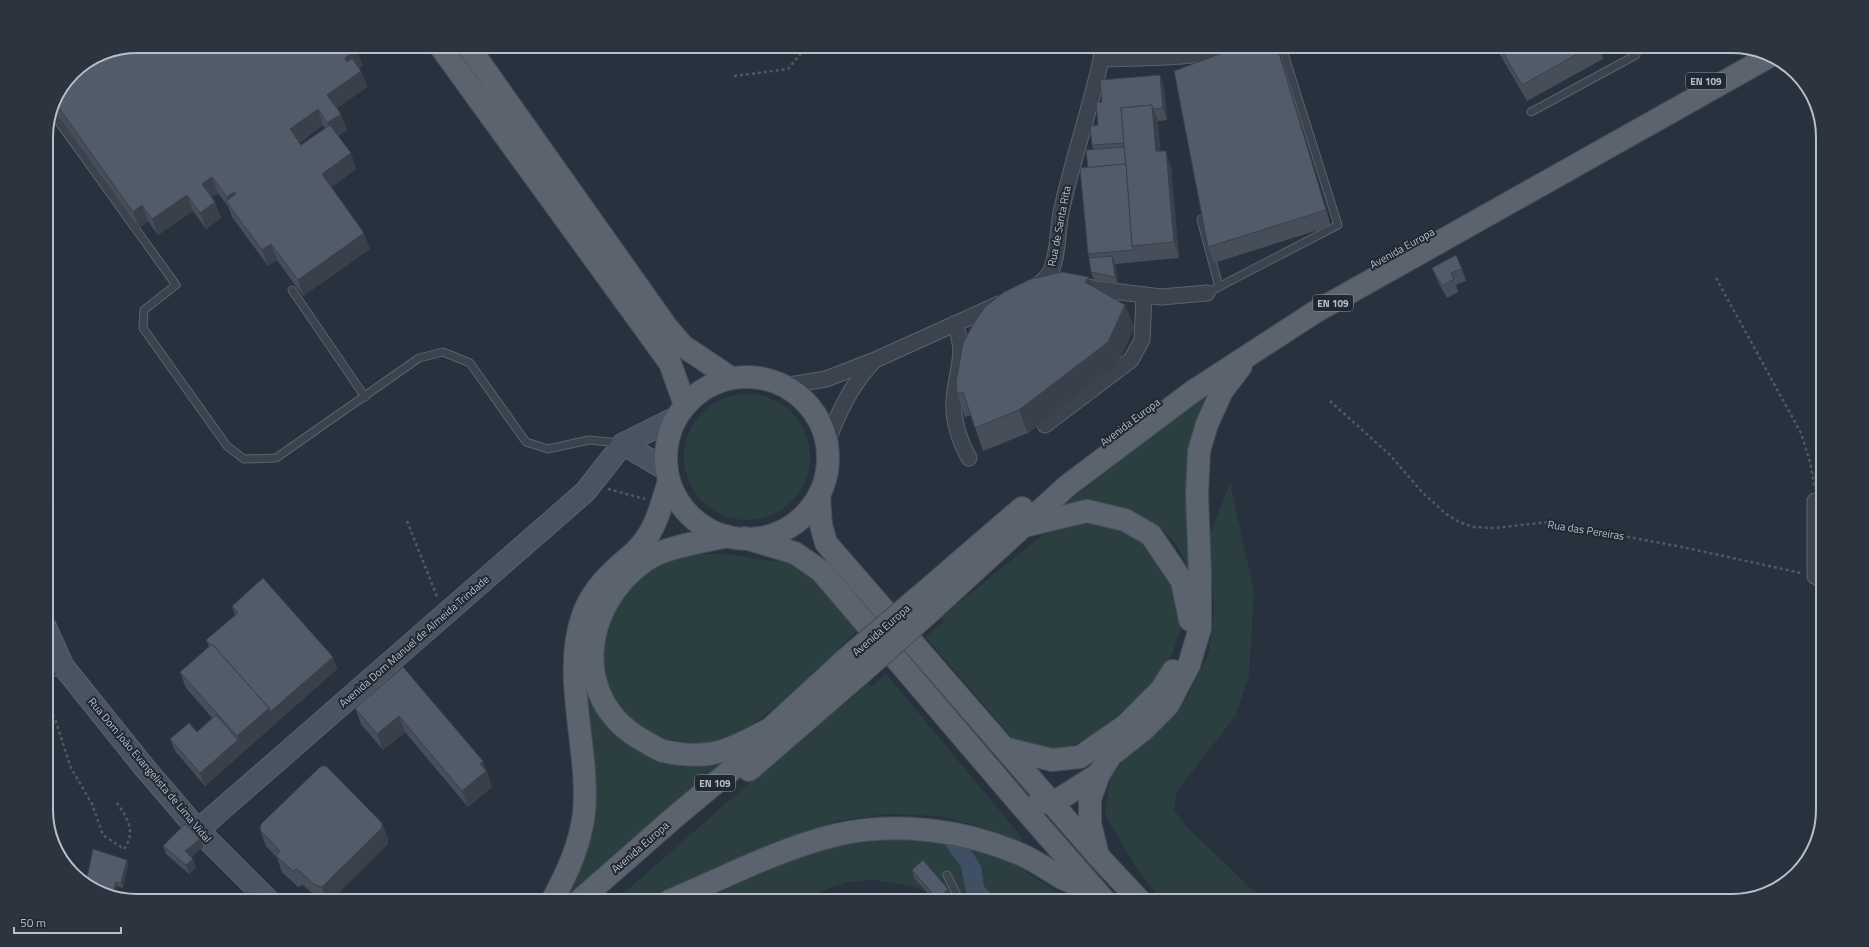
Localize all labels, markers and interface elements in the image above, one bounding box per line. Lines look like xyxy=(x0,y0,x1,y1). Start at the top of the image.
road number: EN 109 xyxy=(1686,73,1726,89)
street label: Rua de Santa Rita xyxy=(1043,184,1075,268)
street label: Avenida Europa xyxy=(1367,223,1438,272)
road number: EN 109 xyxy=(1313,295,1353,311)
street label: Avenida Europa xyxy=(1097,394,1164,450)
street label: Rua das Pereiras xyxy=(1546,516,1626,544)
street label: Avenida Dom Manuel de Almeida Trindade xyxy=(335,571,493,711)
street label: Avenida Europa xyxy=(849,600,914,660)
street label: Rua Dom João Evangelista de Lima Vidal xyxy=(85,694,215,846)
road number: EN 109 xyxy=(695,775,735,791)
street label: Avenida Europa xyxy=(608,817,673,877)
scale bar xyxy=(14,909,121,935)
text: 50 m xyxy=(20,913,46,932)

